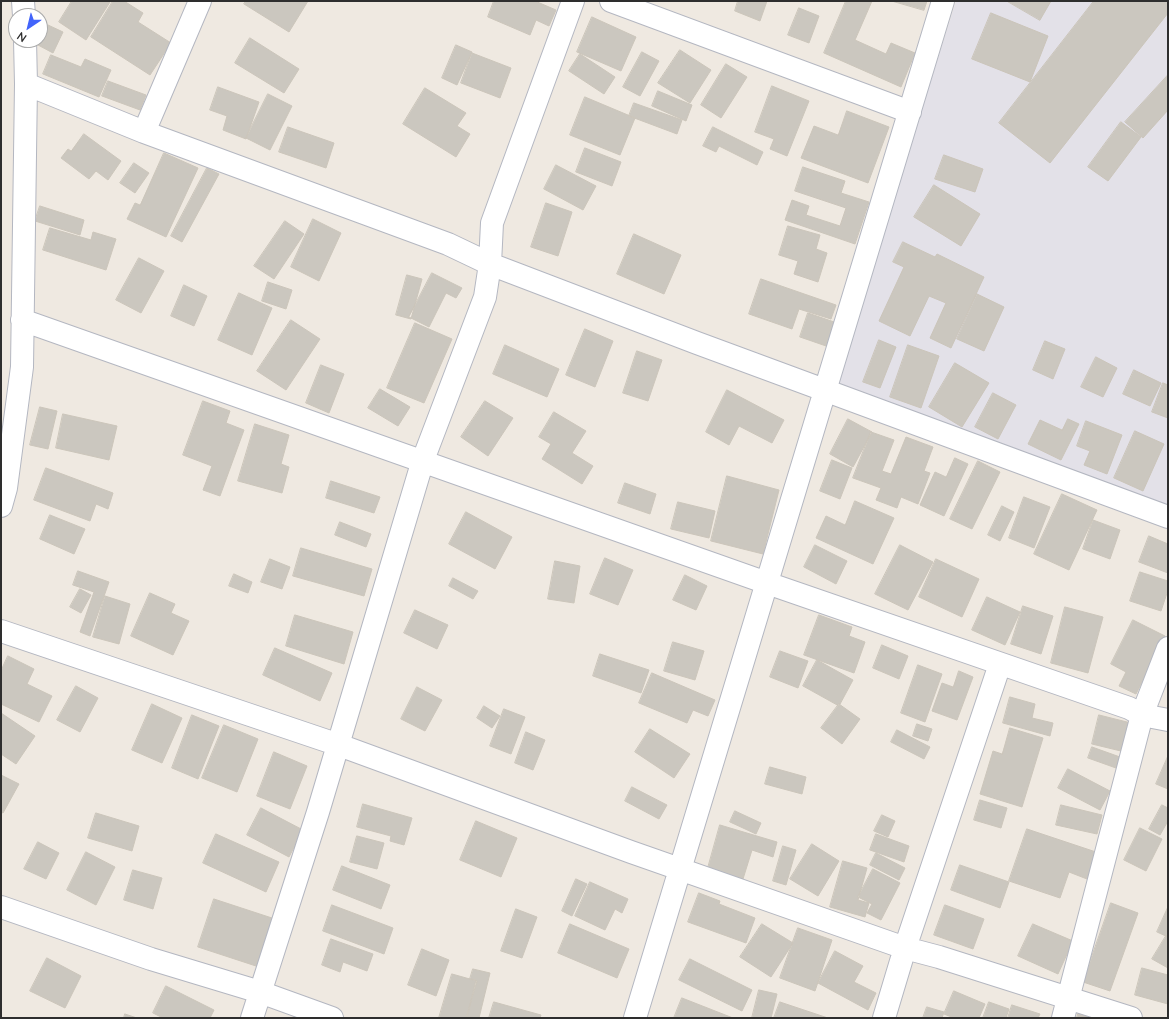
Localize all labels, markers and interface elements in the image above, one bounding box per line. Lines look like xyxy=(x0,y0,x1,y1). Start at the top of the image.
north arrow xyxy=(8,8,48,48)
text: N xyxy=(14,30,29,45)

